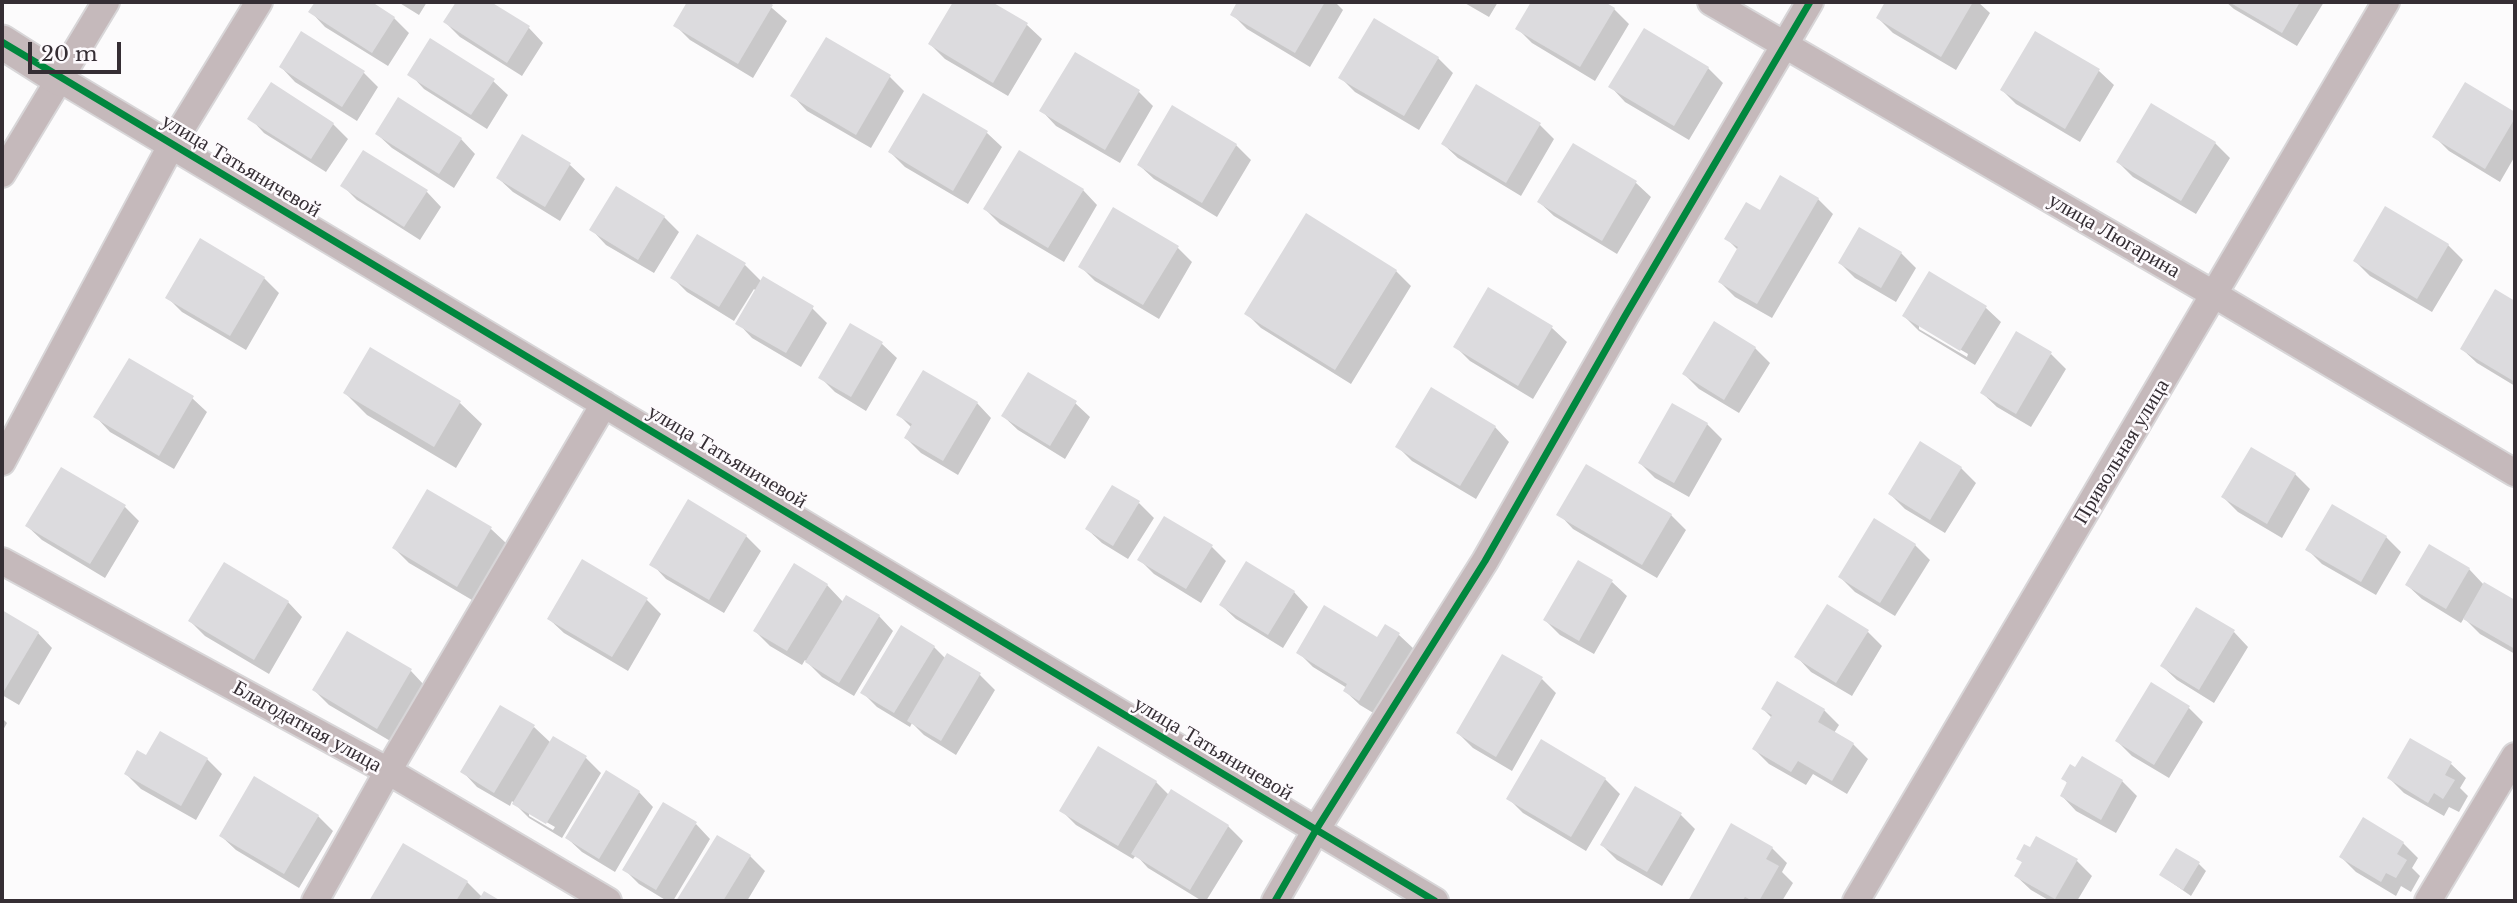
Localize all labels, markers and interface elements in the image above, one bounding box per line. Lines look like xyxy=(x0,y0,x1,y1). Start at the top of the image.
scale bar xyxy=(32,28,124,72)
text: 20 m xyxy=(41,41,98,67)
street label: улица Татьяничевой xyxy=(157,109,325,223)
street label: улица Люгарина xyxy=(2044,188,2184,284)
street label: Привольная улица xyxy=(2069,375,2175,529)
street label: улица Татьяничевой xyxy=(643,400,811,514)
street label: Благодатная улица xyxy=(228,676,386,778)
street label: улица Татьяничевой xyxy=(1129,692,1297,806)

